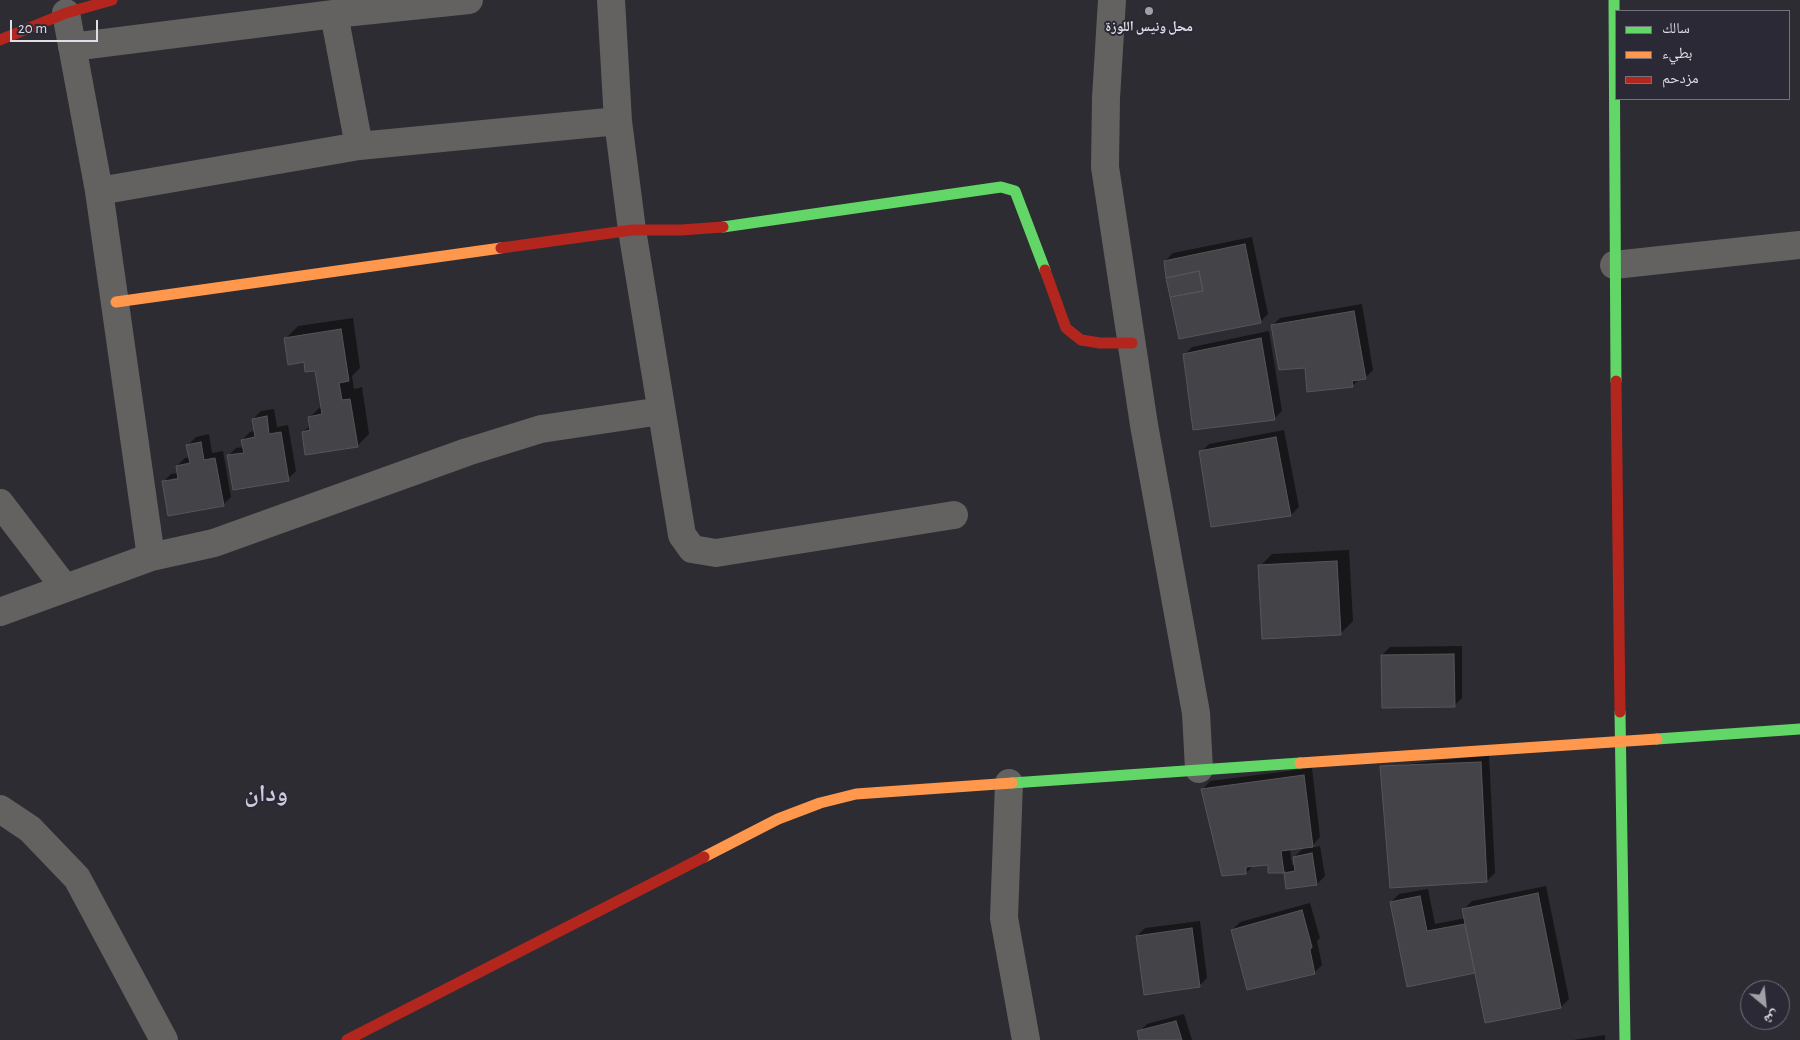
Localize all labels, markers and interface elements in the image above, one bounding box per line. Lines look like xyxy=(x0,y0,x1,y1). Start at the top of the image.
marker: محل ونيس اللوزة xyxy=(1143,5,1155,17)
scale bar xyxy=(12,10,100,42)
legend xyxy=(1615,10,1790,100)
place label: محل ونيس اللوزة xyxy=(1105,19,1193,35)
text: 20 m xyxy=(18,21,47,36)
text: سالك xyxy=(1662,21,1690,36)
text: بطيء xyxy=(1662,46,1692,61)
text: مزدحم xyxy=(1662,71,1699,86)
district label: ودان xyxy=(244,780,288,808)
north arrow xyxy=(1740,980,1790,1030)
text: ش xyxy=(1762,1008,1781,1027)

